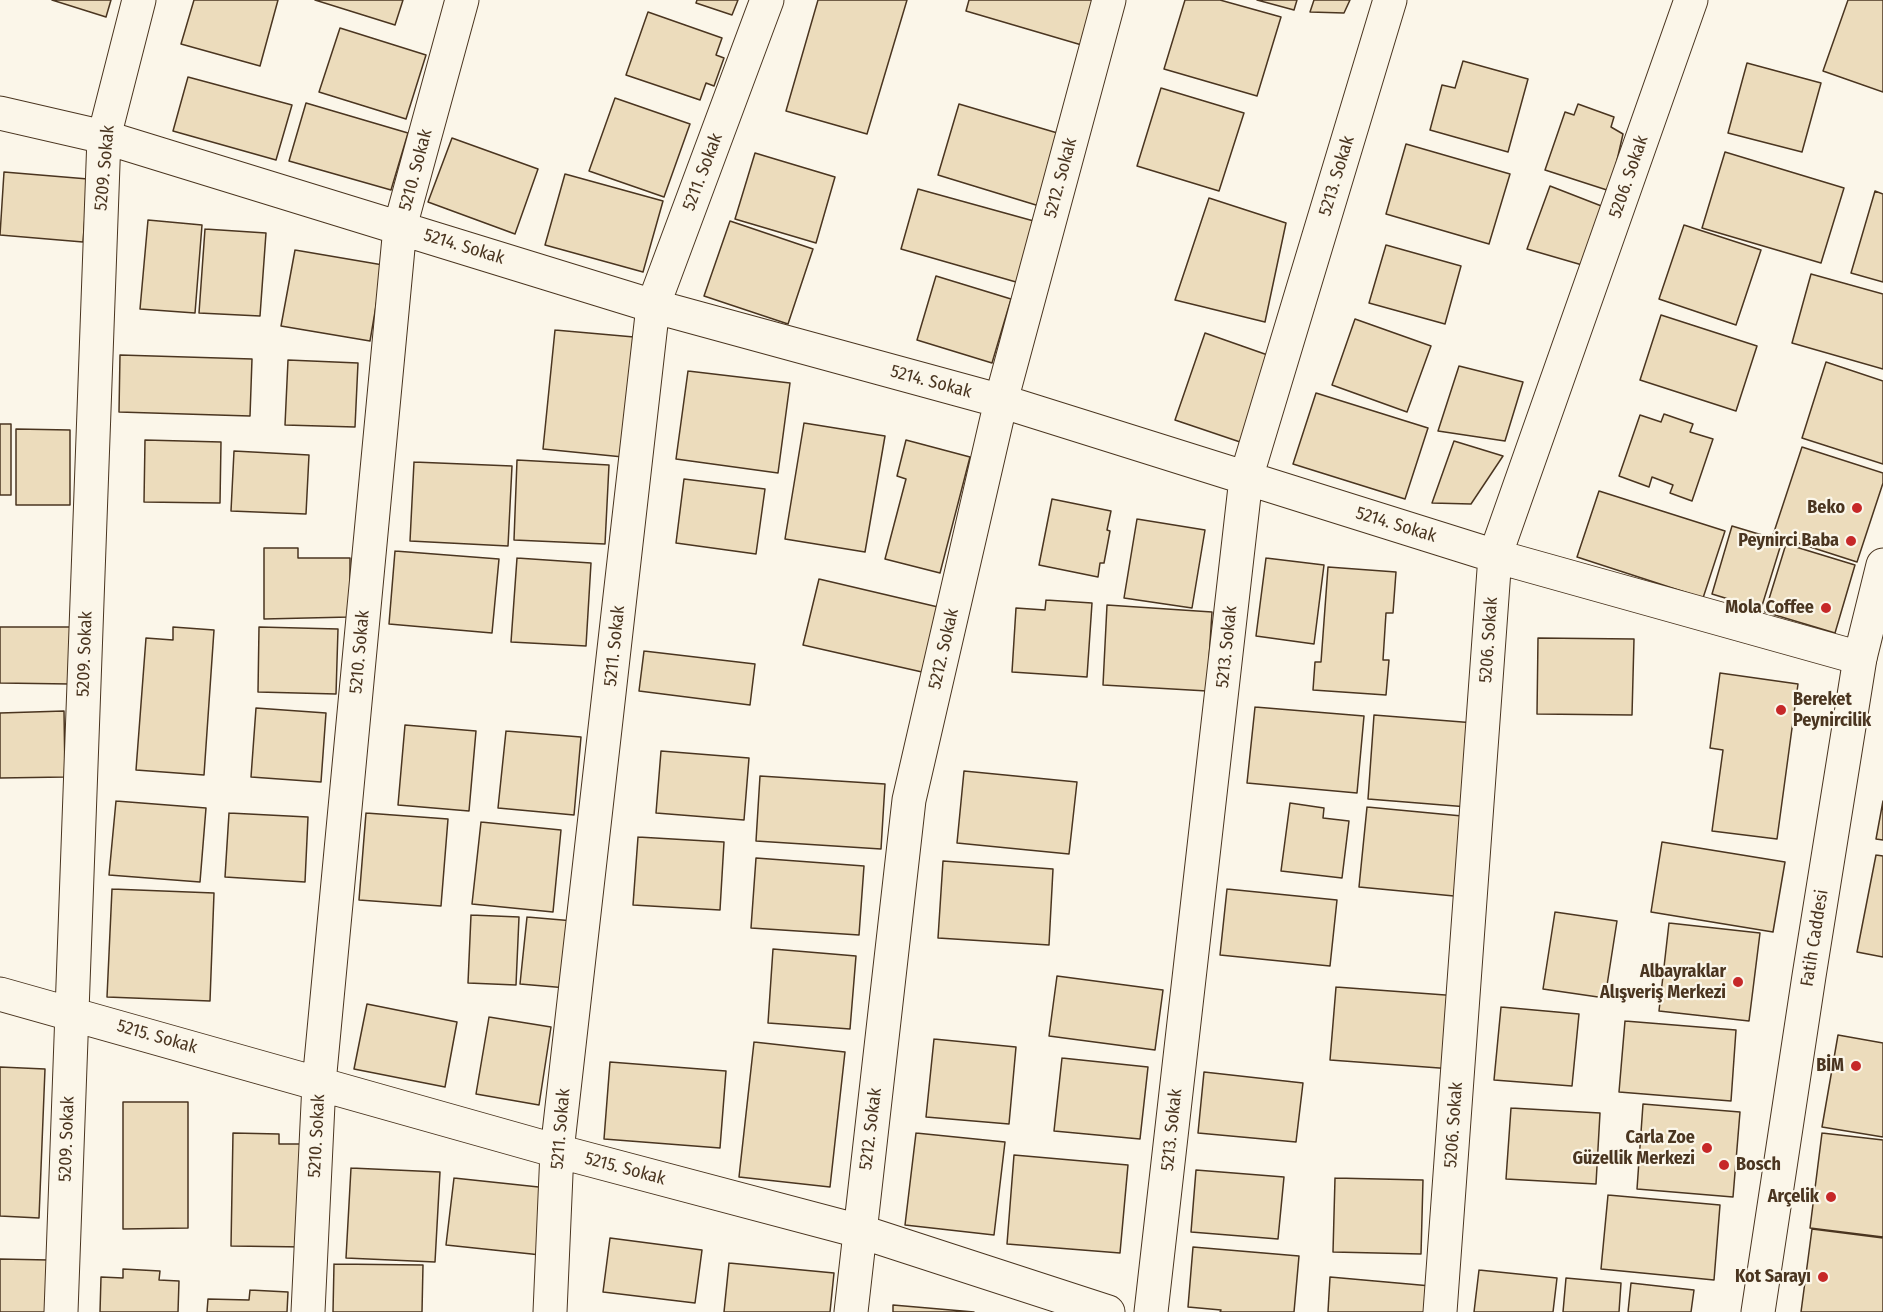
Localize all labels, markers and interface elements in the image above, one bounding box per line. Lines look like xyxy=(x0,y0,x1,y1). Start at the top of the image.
street label: 5209. Sokak xyxy=(91,124,119,212)
street label: 5210. Sokak xyxy=(395,127,437,213)
street label: 5211. Sokak xyxy=(678,130,728,214)
street label: 5213. Sokak xyxy=(1315,133,1359,219)
street label: 5206. Sokak xyxy=(1605,133,1653,221)
street label: 5212. Sokak xyxy=(1040,135,1082,221)
street label: 5214. Sokak xyxy=(421,225,507,269)
street label: 5214. Sokak xyxy=(888,361,974,403)
place label: Beko xyxy=(1807,497,1845,519)
marker: Beko xyxy=(1850,501,1864,515)
street label: 5214. Sokak xyxy=(1353,503,1439,547)
place label: Peynirci Baba xyxy=(1738,530,1839,552)
marker: Peynirci Baba xyxy=(1844,534,1858,548)
street label: 5206. Sokak xyxy=(1475,596,1503,684)
place label: Mola Coffee xyxy=(1725,597,1814,619)
marker: Mola Coffee xyxy=(1819,601,1833,615)
street label: 5211. Sokak xyxy=(600,605,630,687)
street label: 5213. Sokak xyxy=(1212,605,1242,689)
street label: 5212. Sokak xyxy=(924,606,964,692)
street label: 5210. Sokak xyxy=(346,609,374,695)
street label: 5209. Sokak xyxy=(73,611,97,697)
place label: Bereket Peynircilik xyxy=(1793,689,1871,732)
marker: Bereket Peynircilik xyxy=(1774,703,1788,717)
street label: Fatih Caddesi xyxy=(1797,888,1833,988)
place label: Albayraklar Alışveriş Merkezi xyxy=(1600,961,1726,1004)
marker: Albayraklar Alışveriş Merkezi xyxy=(1731,975,1745,989)
street label: 5215. Sokak xyxy=(114,1015,200,1059)
place label: BİM xyxy=(1816,1055,1844,1077)
marker: BİM xyxy=(1849,1059,1863,1073)
street label: 5206. Sokak xyxy=(1440,1081,1468,1169)
street label: 5212. Sokak xyxy=(855,1087,887,1171)
street label: 5211. Sokak xyxy=(547,1088,575,1170)
street label: 5213. Sokak xyxy=(1157,1088,1187,1172)
street label: 5210. Sokak xyxy=(304,1094,330,1178)
street label: 5209. Sokak xyxy=(55,1096,79,1182)
place label: Carla Zoe Güzellik Merkezi xyxy=(1572,1127,1695,1170)
marker: Carla Zoe Güzellik Merkezi xyxy=(1700,1141,1714,1155)
street label: 5215. Sokak xyxy=(582,1148,668,1190)
place label: Bosch xyxy=(1736,1154,1781,1176)
marker: Bosch xyxy=(1717,1158,1731,1172)
place label: Arçelik xyxy=(1768,1186,1819,1208)
marker: Arçelik xyxy=(1824,1190,1838,1204)
place label: Kot Sarayı xyxy=(1735,1266,1811,1288)
marker: Kot Sarayı xyxy=(1816,1270,1830,1284)

